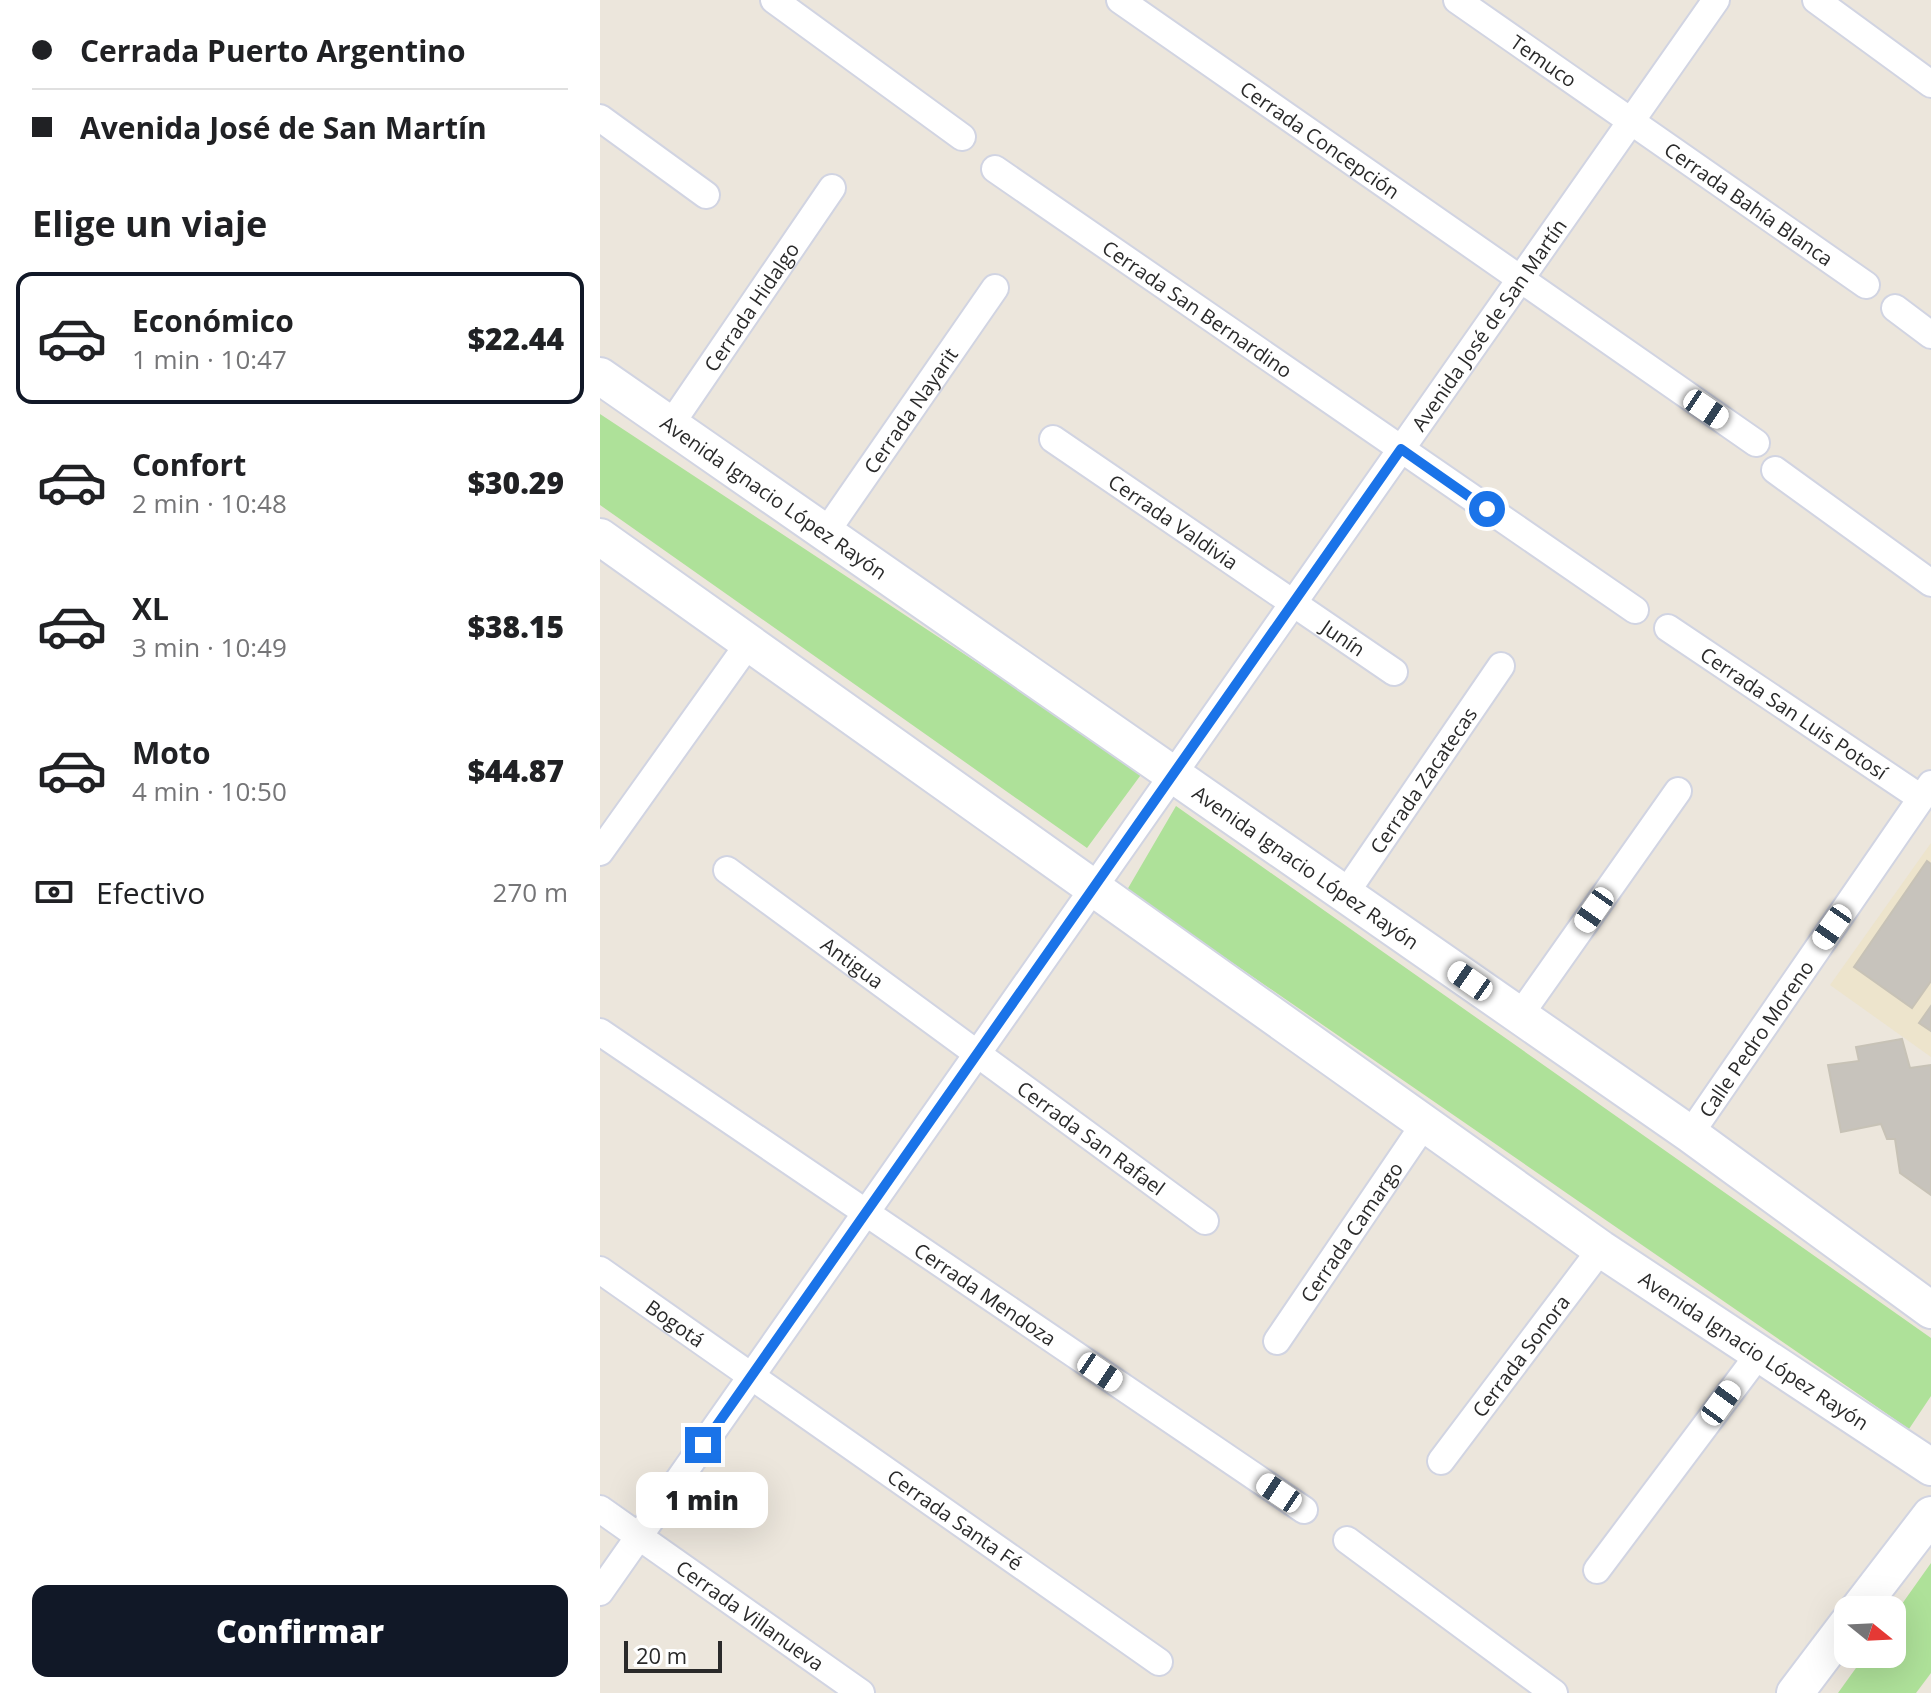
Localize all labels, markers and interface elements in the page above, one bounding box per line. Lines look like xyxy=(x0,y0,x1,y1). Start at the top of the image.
street label: Temuco xyxy=(1506,28,1582,93)
text: Cerrada Puerto Argentino xyxy=(80,30,466,71)
street label: Cerrada Concepción xyxy=(1235,74,1405,205)
text: Avenida José de San Martín xyxy=(80,107,487,148)
street label: Cerrada Bahía Blanca xyxy=(1659,135,1839,272)
text: Elige un viaje xyxy=(32,199,267,248)
street label: Avenida José de San Martín xyxy=(1405,213,1572,436)
street label: Cerrada San Bernardino xyxy=(1097,234,1298,384)
street label: Cerrada Hidalgo xyxy=(697,237,805,377)
text: Económico xyxy=(132,300,294,341)
icon: car xyxy=(36,302,108,374)
text: $22.44 xyxy=(468,318,564,359)
text: 1 min · 10:47 xyxy=(132,341,287,377)
street label: Cerrada Nayarit xyxy=(857,342,963,479)
car xyxy=(1679,386,1733,432)
street label: Avenida Ignacio López Rayón xyxy=(656,409,893,585)
text: Confort xyxy=(132,444,246,485)
icon: car xyxy=(36,446,108,518)
text: $30.29 xyxy=(468,462,564,503)
street label: Cerrada Valdivia xyxy=(1103,467,1244,575)
text: 2 min · 10:48 xyxy=(132,485,287,521)
route start xyxy=(1469,491,1505,527)
text: XL xyxy=(132,588,169,629)
icon: car xyxy=(36,590,108,662)
text: $38.15 xyxy=(468,606,564,647)
street label: Junín xyxy=(1315,612,1371,662)
text: 3 min · 10:49 xyxy=(132,629,287,665)
street label: Cerrada San Luis Potosí xyxy=(1695,640,1894,786)
street label: Cerrada Zacatecas xyxy=(1363,702,1483,859)
text: Moto xyxy=(132,732,210,773)
icon: car xyxy=(36,734,108,806)
text: $44.87 xyxy=(468,750,564,791)
text: 4 min · 10:50 xyxy=(132,773,287,809)
street label: Avenida Ignacio López Rayón xyxy=(1188,779,1425,955)
icon: cash xyxy=(32,870,76,914)
text: Efectivo xyxy=(96,872,205,913)
text: 270 m xyxy=(493,874,568,910)
car xyxy=(1570,883,1618,937)
car xyxy=(1808,900,1856,954)
street label: Antigua xyxy=(816,930,889,994)
street label: Calle Pedro Moreno xyxy=(1692,955,1819,1122)
car xyxy=(1443,957,1497,1005)
street label: Cerrada San Rafael xyxy=(1012,1074,1171,1201)
street label: Cerrada Camargo xyxy=(1294,1156,1408,1307)
street label: Cerrada Mendoza xyxy=(909,1236,1062,1352)
street label: Avenida Ignacio López Rayón xyxy=(1634,1265,1874,1436)
street label: Cerrada Sonora xyxy=(1466,1289,1575,1422)
street label: Bogotá xyxy=(641,1293,710,1353)
car xyxy=(1073,1349,1127,1395)
car xyxy=(1697,1377,1745,1429)
route end xyxy=(685,1427,721,1463)
street label: Cerrada Santa Fé xyxy=(882,1462,1028,1576)
car xyxy=(1252,1470,1306,1516)
callout: 1 min xyxy=(637,1473,769,1529)
text: 1 min xyxy=(665,1482,739,1518)
street label: Cerrada Villanueva xyxy=(671,1554,830,1676)
button: Confirmar xyxy=(32,1585,568,1677)
north arrow xyxy=(1834,1596,1906,1668)
map controls xyxy=(1834,1596,1906,1668)
scale bar xyxy=(624,1637,722,1673)
text: 20 m xyxy=(636,1640,687,1670)

